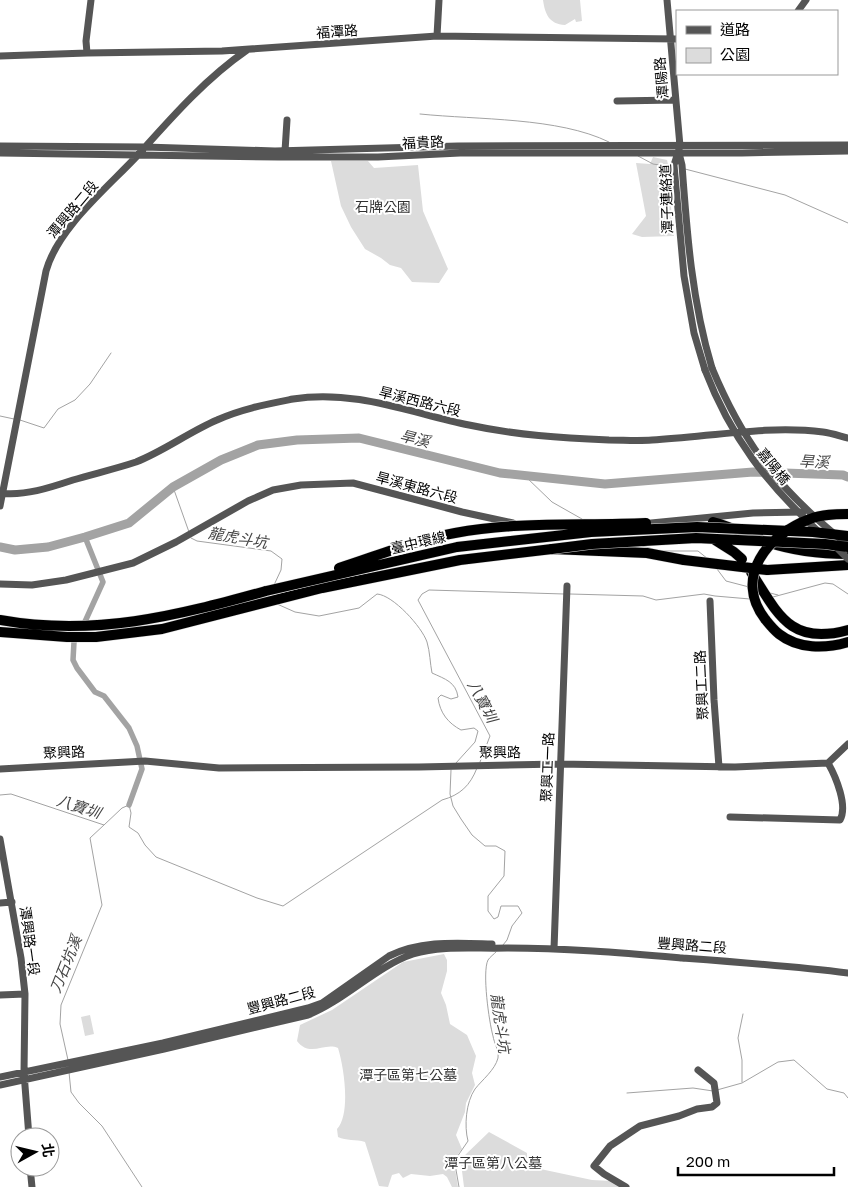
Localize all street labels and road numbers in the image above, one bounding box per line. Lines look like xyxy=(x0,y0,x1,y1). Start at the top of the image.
street label: 福潭路 xyxy=(315,21,359,41)
street label: 潭陽路 xyxy=(651,56,671,100)
street label: 福貴路 xyxy=(402,132,444,152)
street label: 潭子連絡道 xyxy=(656,164,676,234)
street label: 潭興路二段 xyxy=(43,177,101,241)
street label: 旱溪西路六段 xyxy=(377,383,463,419)
street label: 嘉陽橋 xyxy=(754,444,794,488)
street label: 旱溪東路六段 xyxy=(374,468,460,506)
street label: 臺中環線 xyxy=(389,527,447,557)
street label: 聚興工二路 xyxy=(691,650,711,720)
street label: 聚興工一路 xyxy=(537,732,557,802)
street label: 聚興路 xyxy=(43,742,85,762)
street label: 聚興路 xyxy=(479,743,521,761)
street label: 潭興路一段 xyxy=(17,905,43,977)
street label: 豐興路二段 xyxy=(656,934,728,956)
street label: 豐興路二段 xyxy=(245,983,317,1017)

